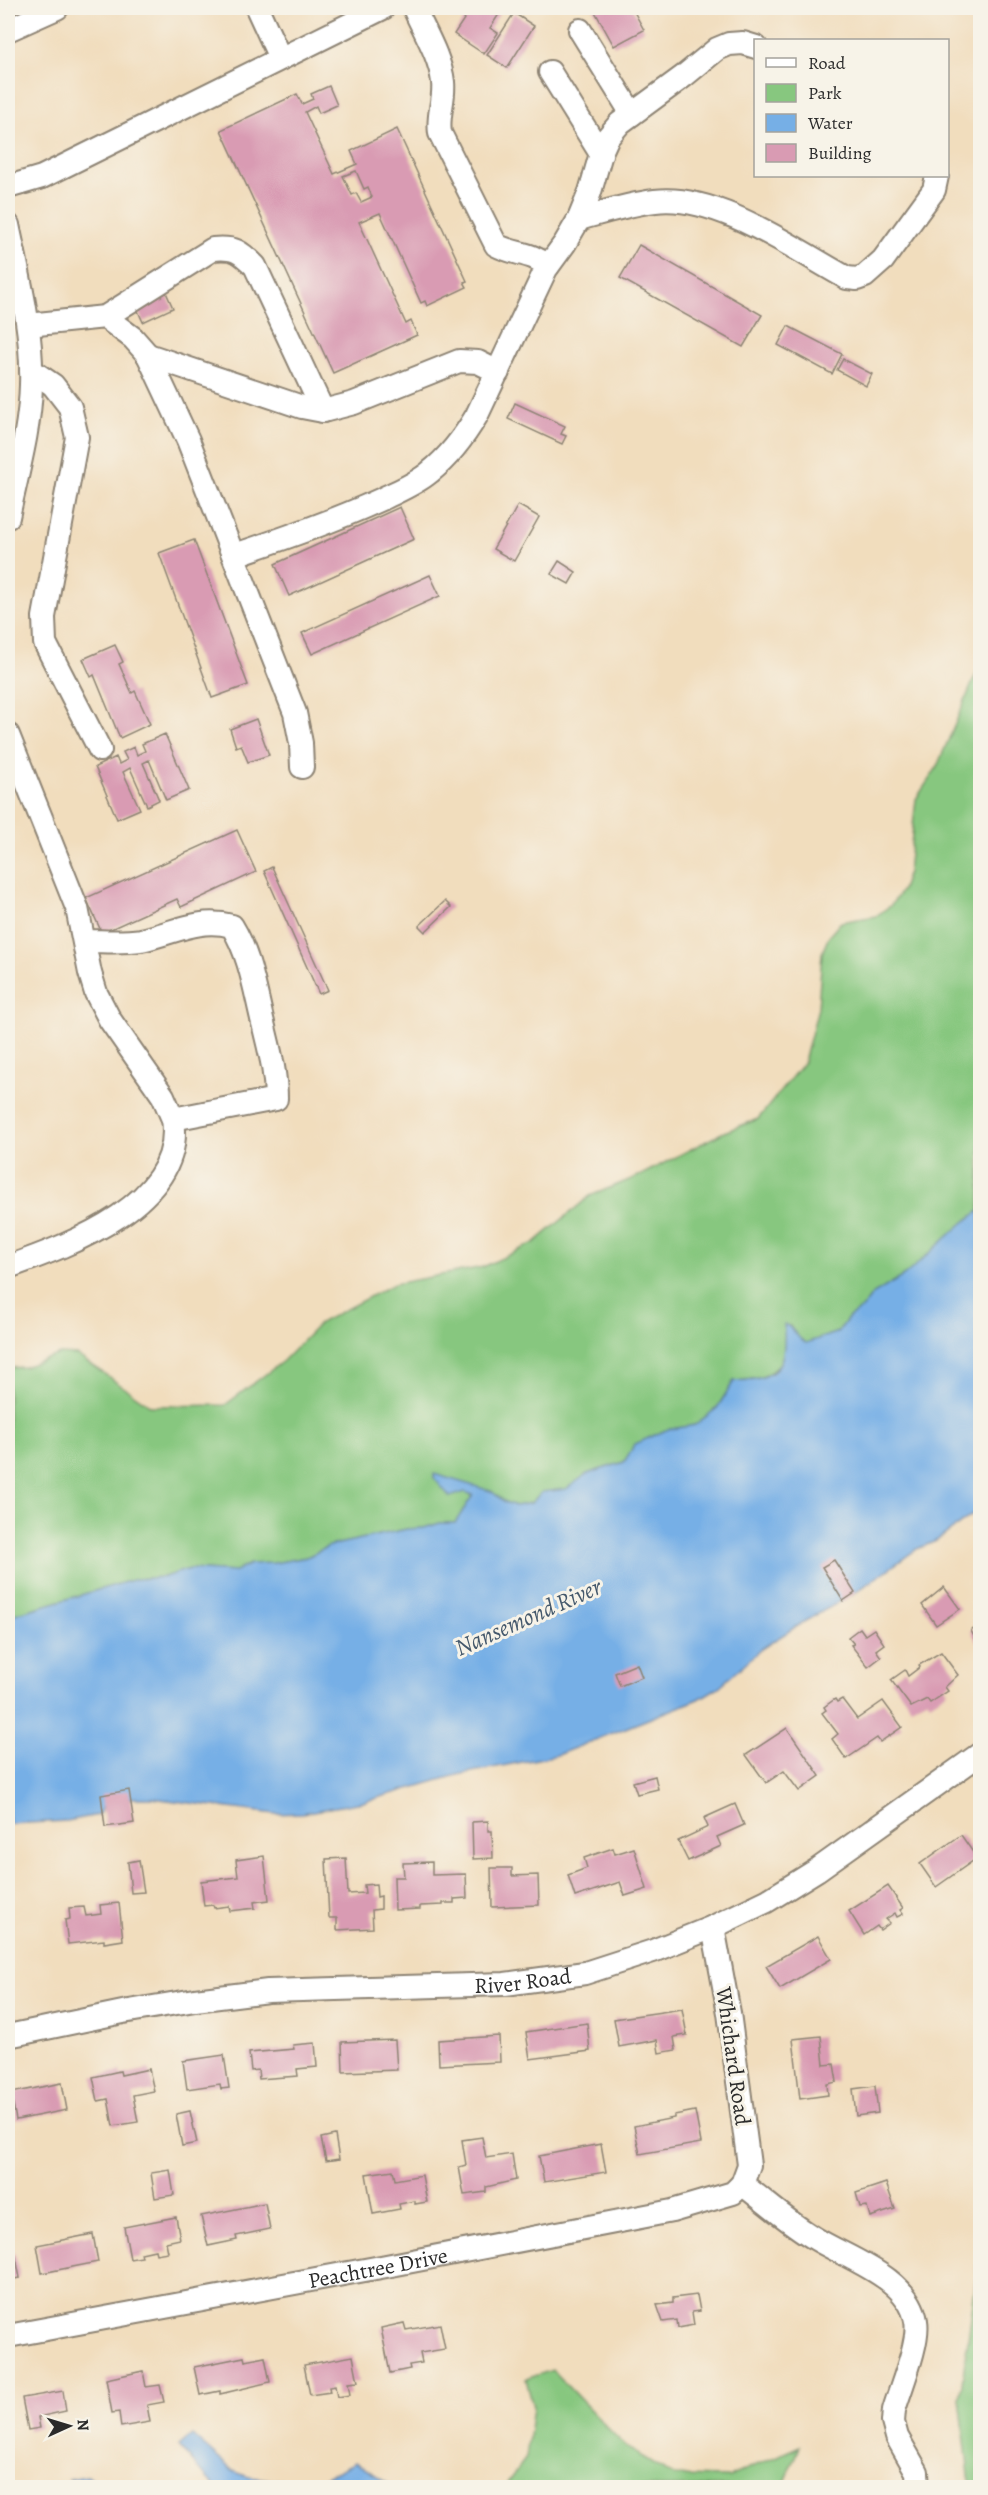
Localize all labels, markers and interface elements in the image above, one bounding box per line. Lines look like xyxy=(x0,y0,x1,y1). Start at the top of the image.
legend xyxy=(754,39,949,177)
text: Road xyxy=(808,51,846,75)
text: Park xyxy=(808,81,842,105)
text: Water xyxy=(807,111,853,135)
text: Building xyxy=(808,141,872,165)
water label: Nansemond River xyxy=(450,1570,607,1664)
street label: River Road xyxy=(474,1961,573,2001)
street label: Whichard Road xyxy=(708,1984,758,2128)
street label: Peachtree Drive xyxy=(306,2241,450,2296)
north arrow xyxy=(39,2396,99,2456)
text: N xyxy=(72,2418,94,2432)

